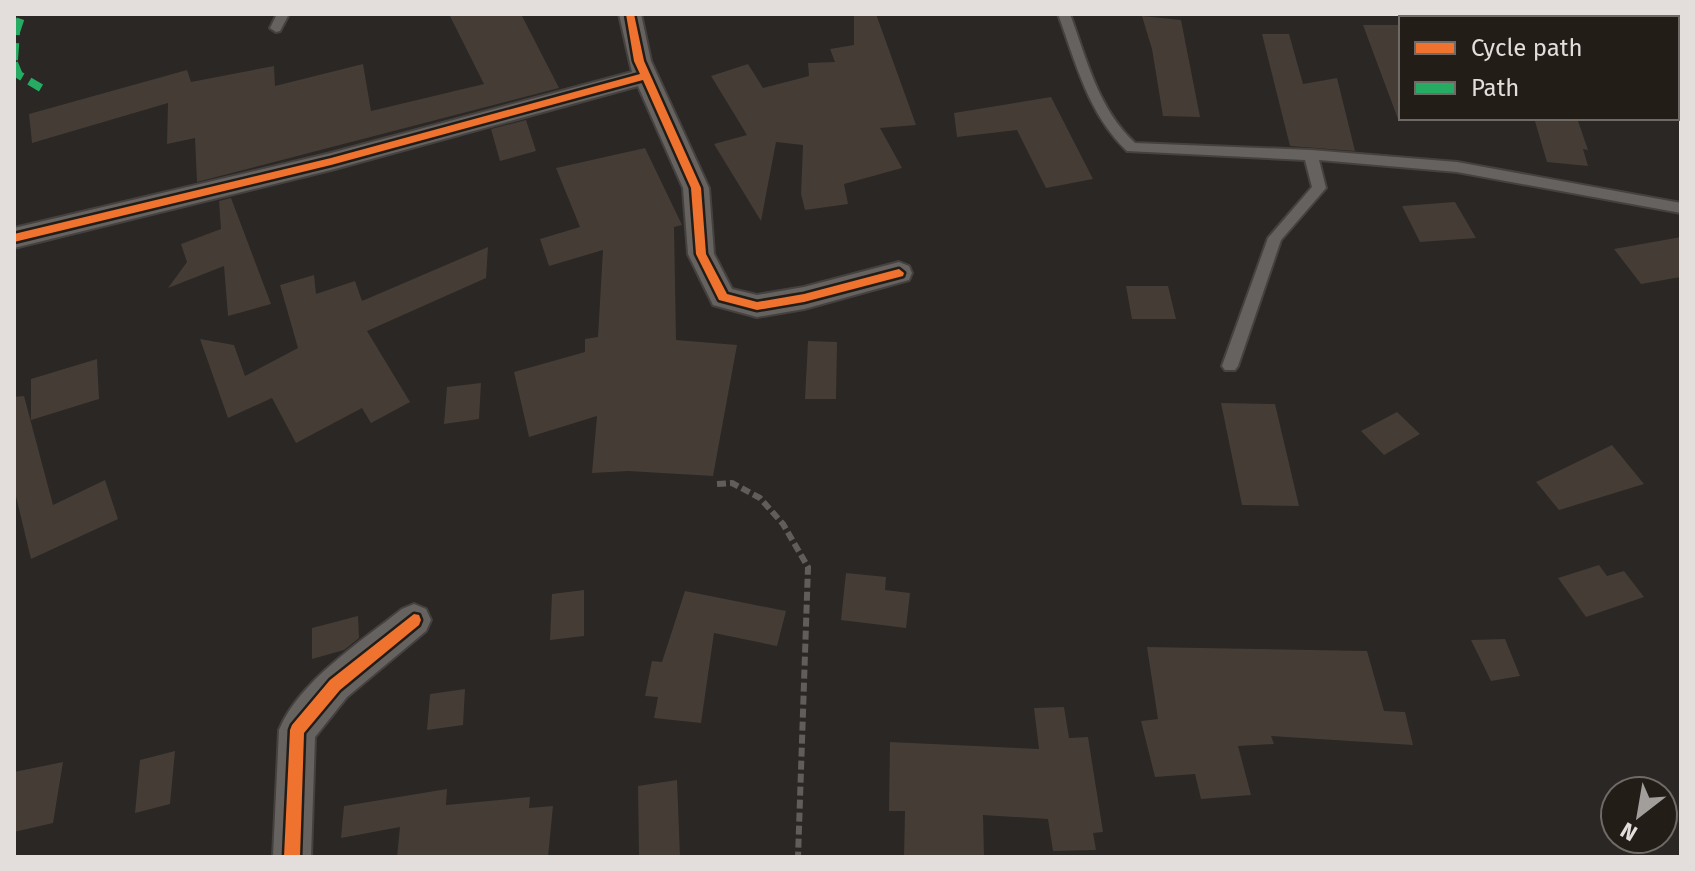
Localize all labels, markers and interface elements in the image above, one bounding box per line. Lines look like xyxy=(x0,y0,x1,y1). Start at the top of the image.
legend xyxy=(1399,16,1679,120)
text: Cycle path xyxy=(1471,34,1583,62)
text: Path xyxy=(1471,74,1519,102)
north arrow xyxy=(1599,775,1679,855)
text: N xyxy=(1616,816,1642,847)

